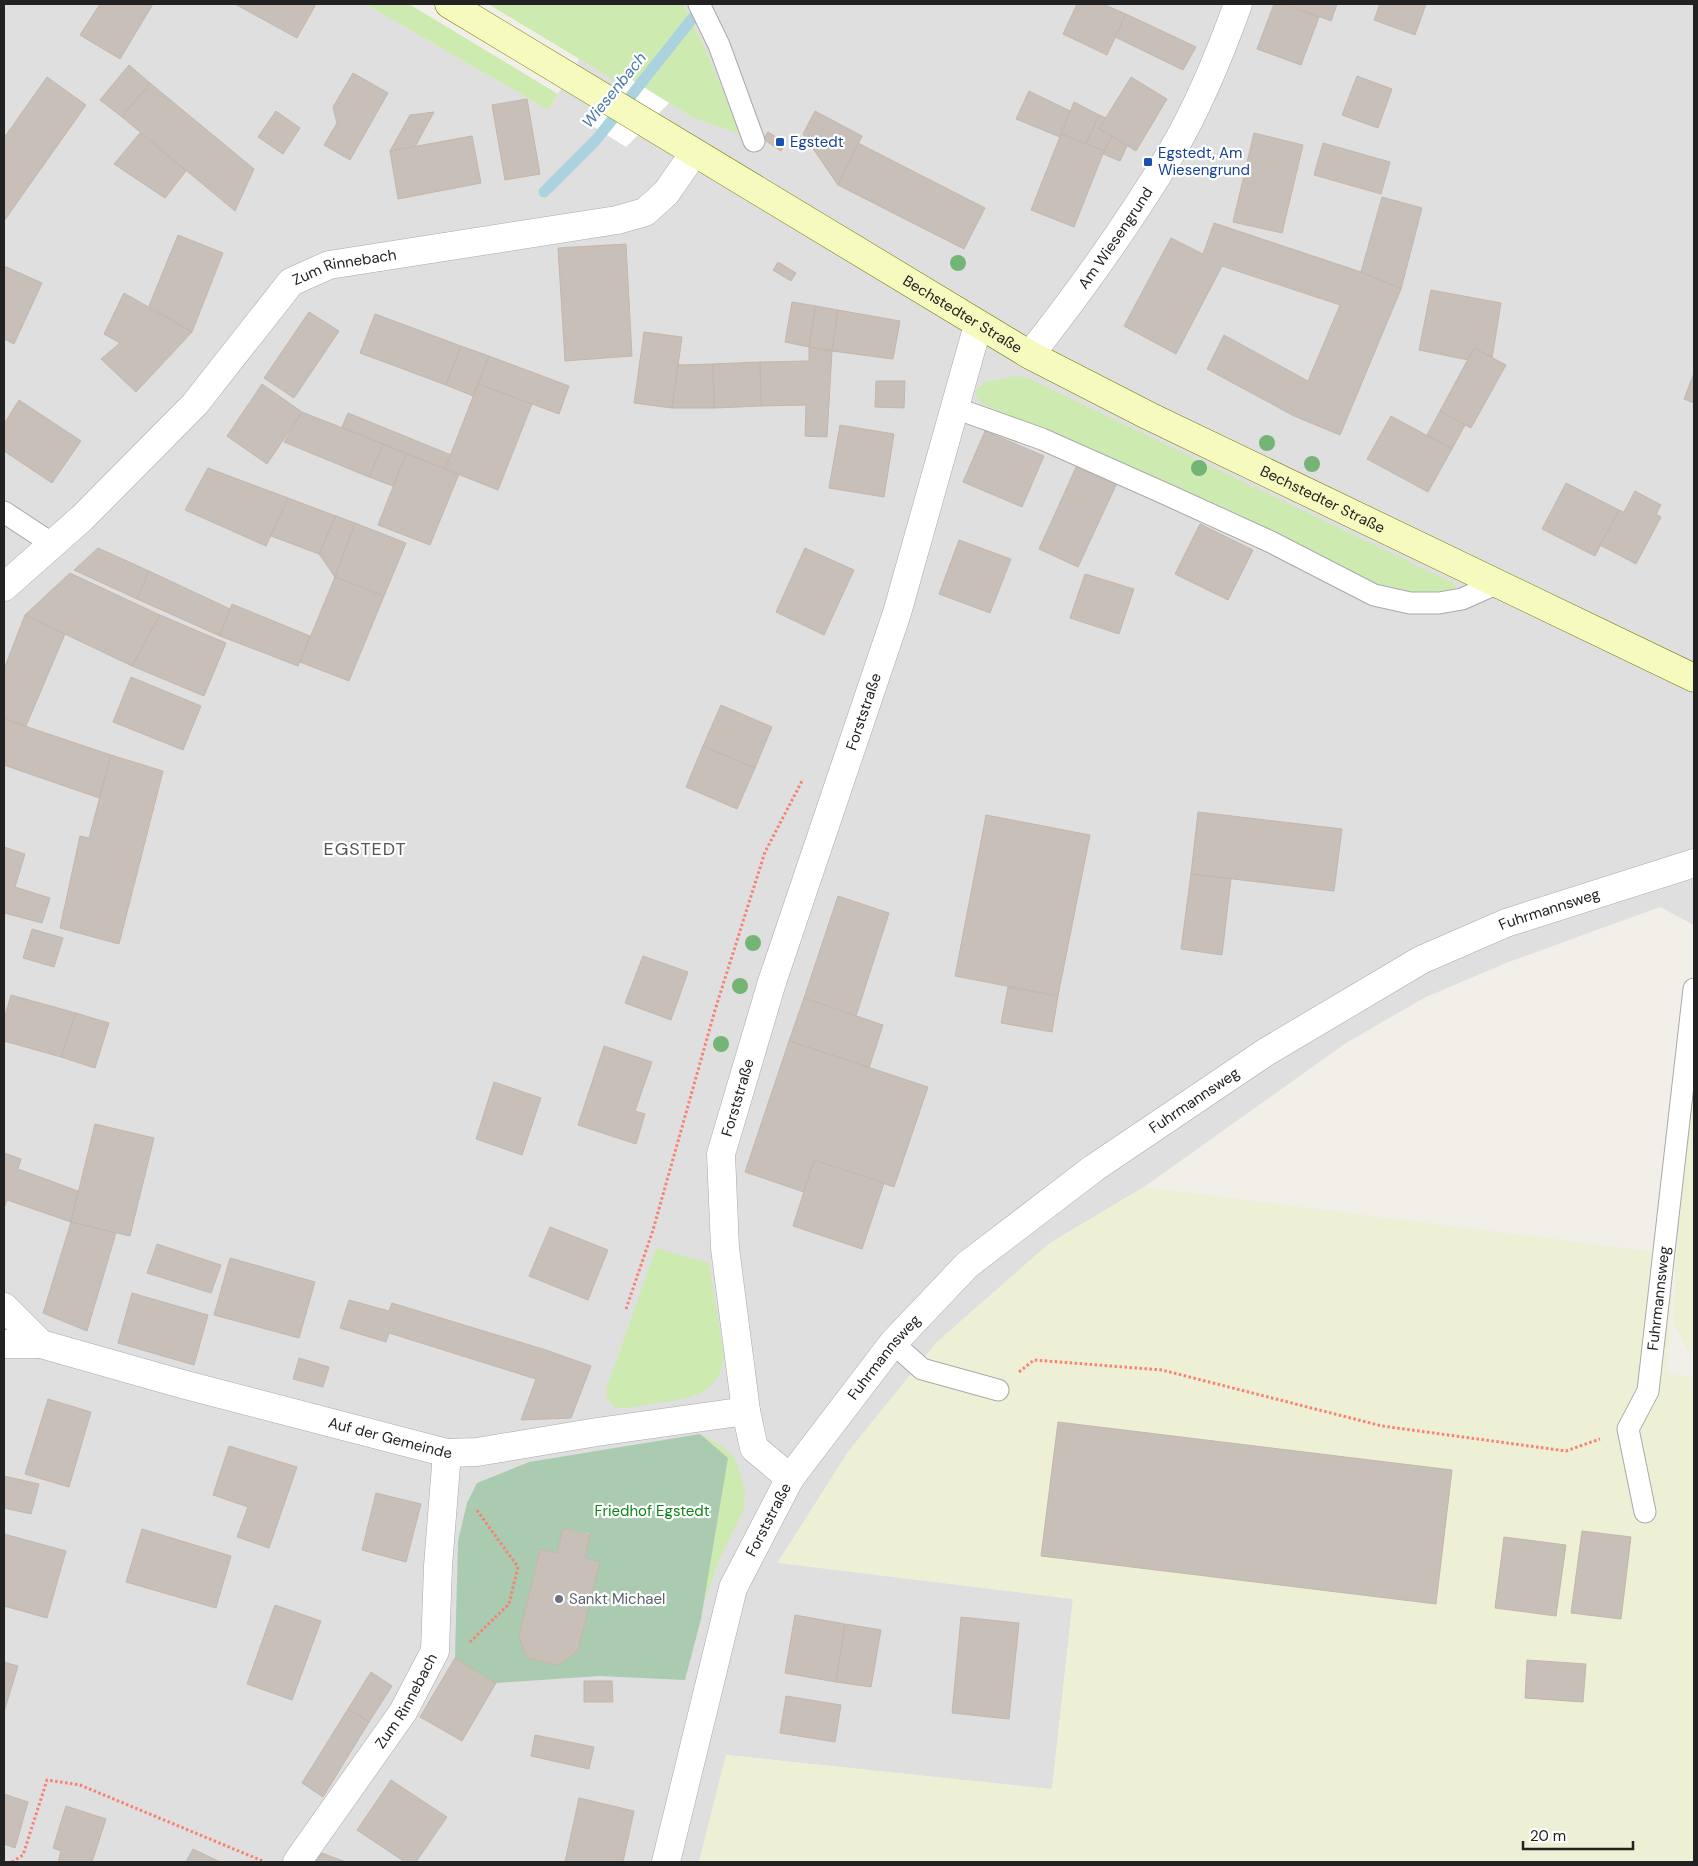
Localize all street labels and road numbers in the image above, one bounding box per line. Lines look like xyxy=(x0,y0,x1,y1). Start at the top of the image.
street label: Am Wiesengrund xyxy=(1074,183,1157,293)
street label: Zum Rinnebach xyxy=(289,245,398,290)
street label: Bechstedter Straße xyxy=(899,271,1026,358)
street label: Bechstedter Straße xyxy=(1257,461,1388,538)
street label: Forststraße xyxy=(841,670,886,753)
street label: Fuhrmannsweg xyxy=(1496,884,1602,935)
street label: Forststraße xyxy=(717,1056,759,1139)
street label: Fuhrmannsweg xyxy=(1145,1063,1243,1138)
street label: Fuhrmannsweg xyxy=(1643,1245,1675,1352)
street label: Fuhrmannsweg xyxy=(843,1310,925,1404)
street label: Auf der Gemeinde xyxy=(326,1413,452,1463)
street label: Forststraße xyxy=(741,1479,796,1560)
street label: Zum Rinnebach xyxy=(370,1650,442,1752)

